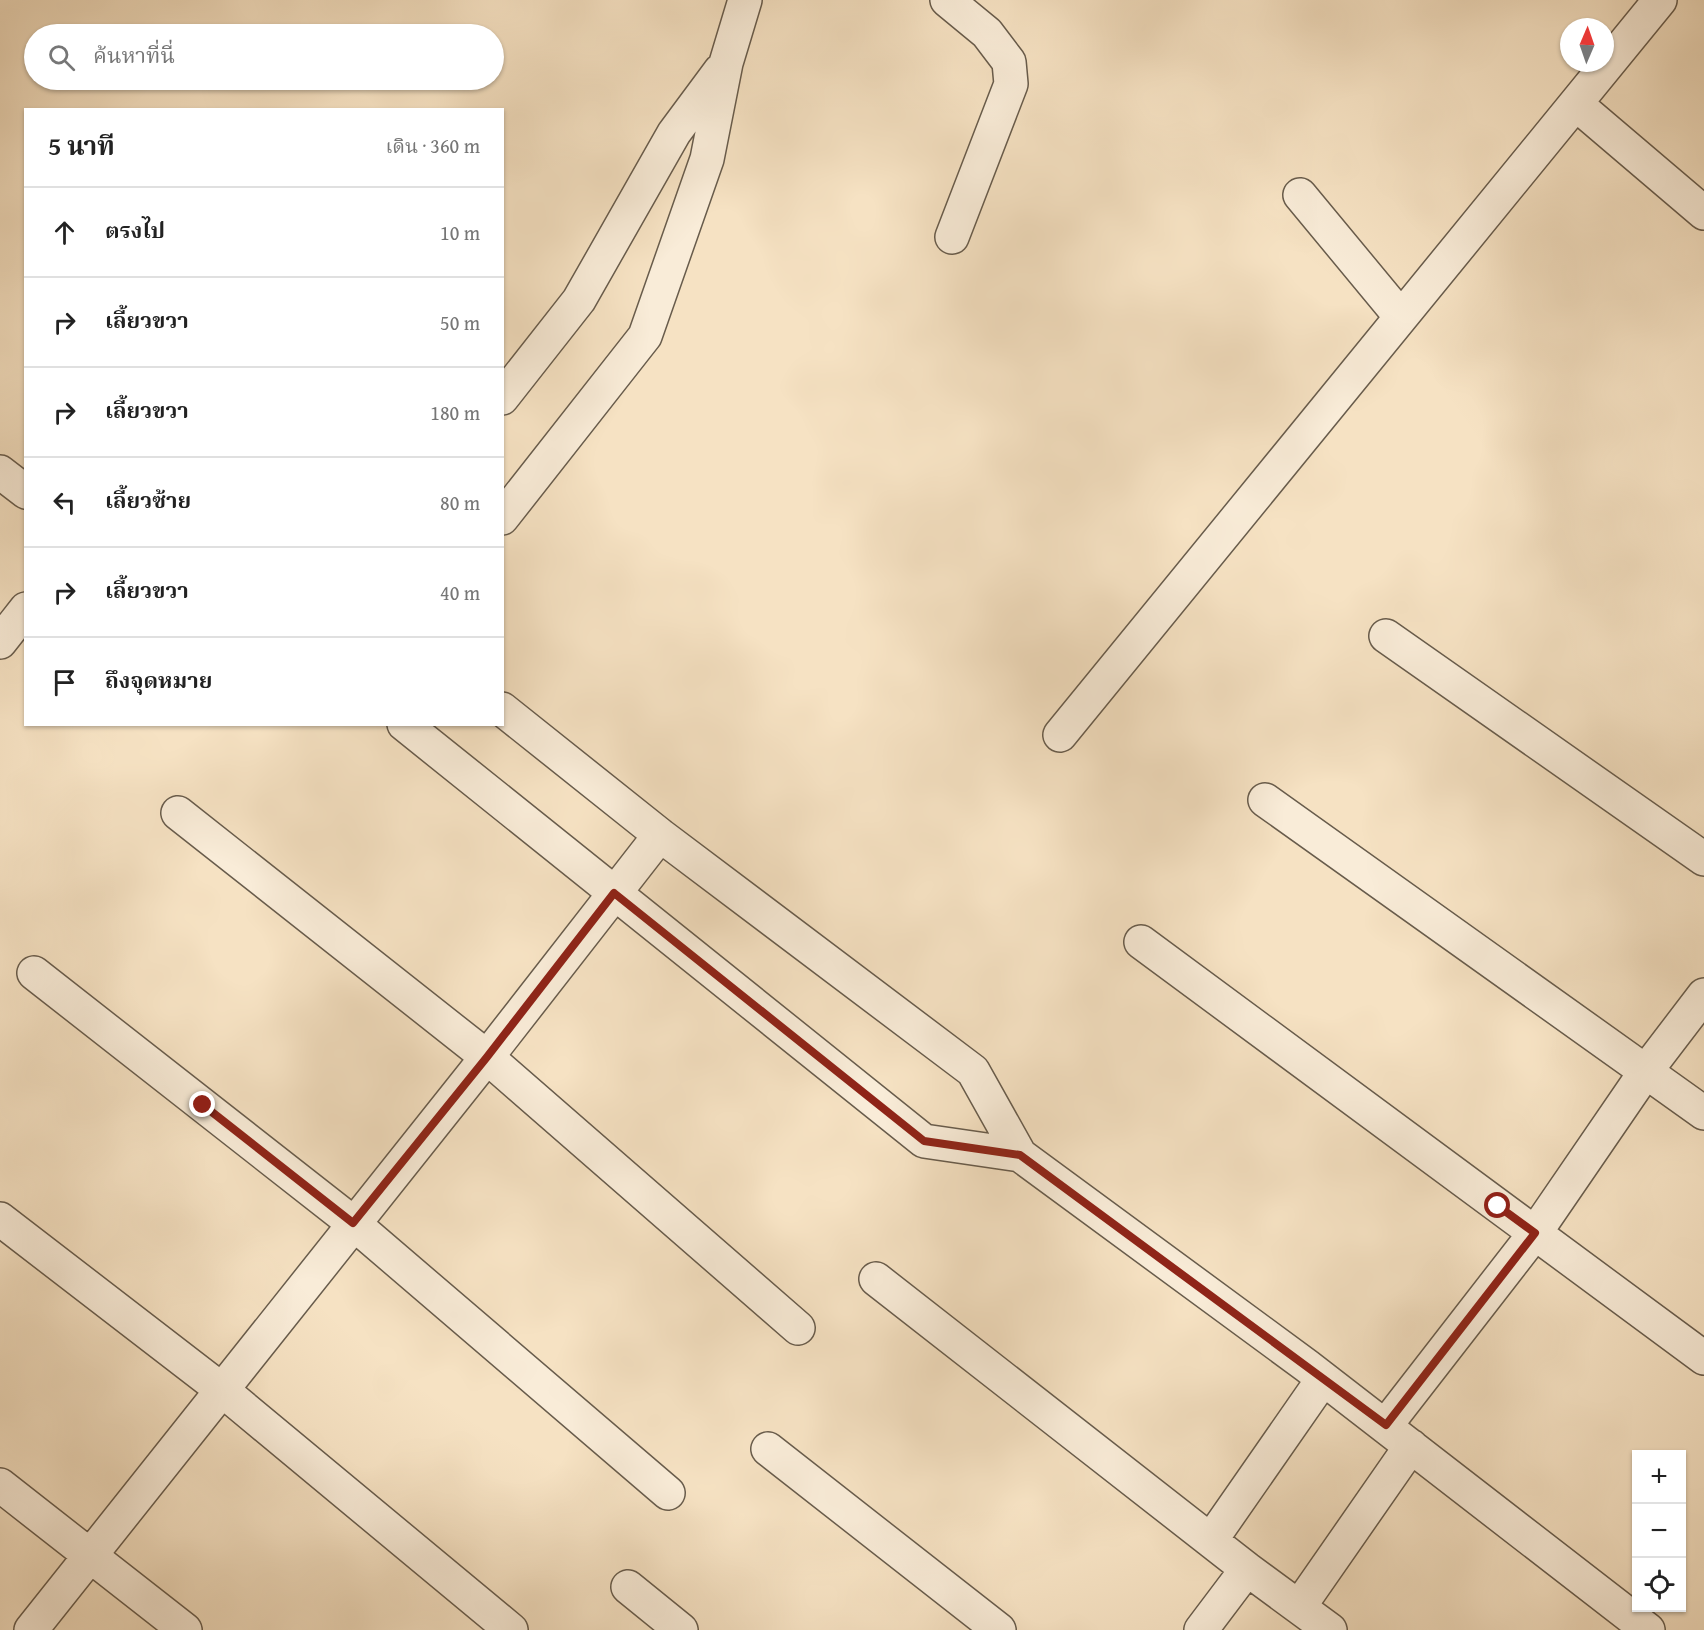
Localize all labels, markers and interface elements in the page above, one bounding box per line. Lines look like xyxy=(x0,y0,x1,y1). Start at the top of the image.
north arrow xyxy=(1560,18,1614,72)
search box xyxy=(24,24,504,90)
text: ค้นหาที่นี่ xyxy=(93,39,175,71)
icon: search xyxy=(45,41,78,74)
text: 5 นาที xyxy=(48,126,115,165)
text: เดิน · 360 m xyxy=(385,131,480,160)
text: ตรงไป xyxy=(105,214,165,246)
icon: ahead xyxy=(48,216,81,249)
text: 10 m xyxy=(440,218,480,247)
text: เลี้ยวขวา xyxy=(105,304,189,336)
icon: right xyxy=(48,306,81,339)
text: 50 m xyxy=(440,308,480,337)
text: เลี้ยวขวา xyxy=(105,394,189,426)
icon: right xyxy=(48,396,81,429)
text: 180 m xyxy=(430,398,480,427)
text: เลี้ยวซ้าย xyxy=(105,484,191,516)
icon: left xyxy=(48,486,81,519)
text: 80 m xyxy=(440,488,480,517)
text: เลี้ยวขวา xyxy=(105,574,189,606)
icon: right xyxy=(48,576,81,609)
text: 40 m xyxy=(440,578,480,607)
text: ถึงจุดหมาย xyxy=(105,664,212,696)
icon: arrive xyxy=(48,666,81,699)
route end xyxy=(189,1091,215,1117)
route start xyxy=(1484,1192,1510,1218)
map controls xyxy=(1632,1450,1686,1612)
button: + xyxy=(1632,1450,1686,1504)
button: − xyxy=(1632,1504,1686,1558)
button: locate xyxy=(1632,1558,1686,1612)

